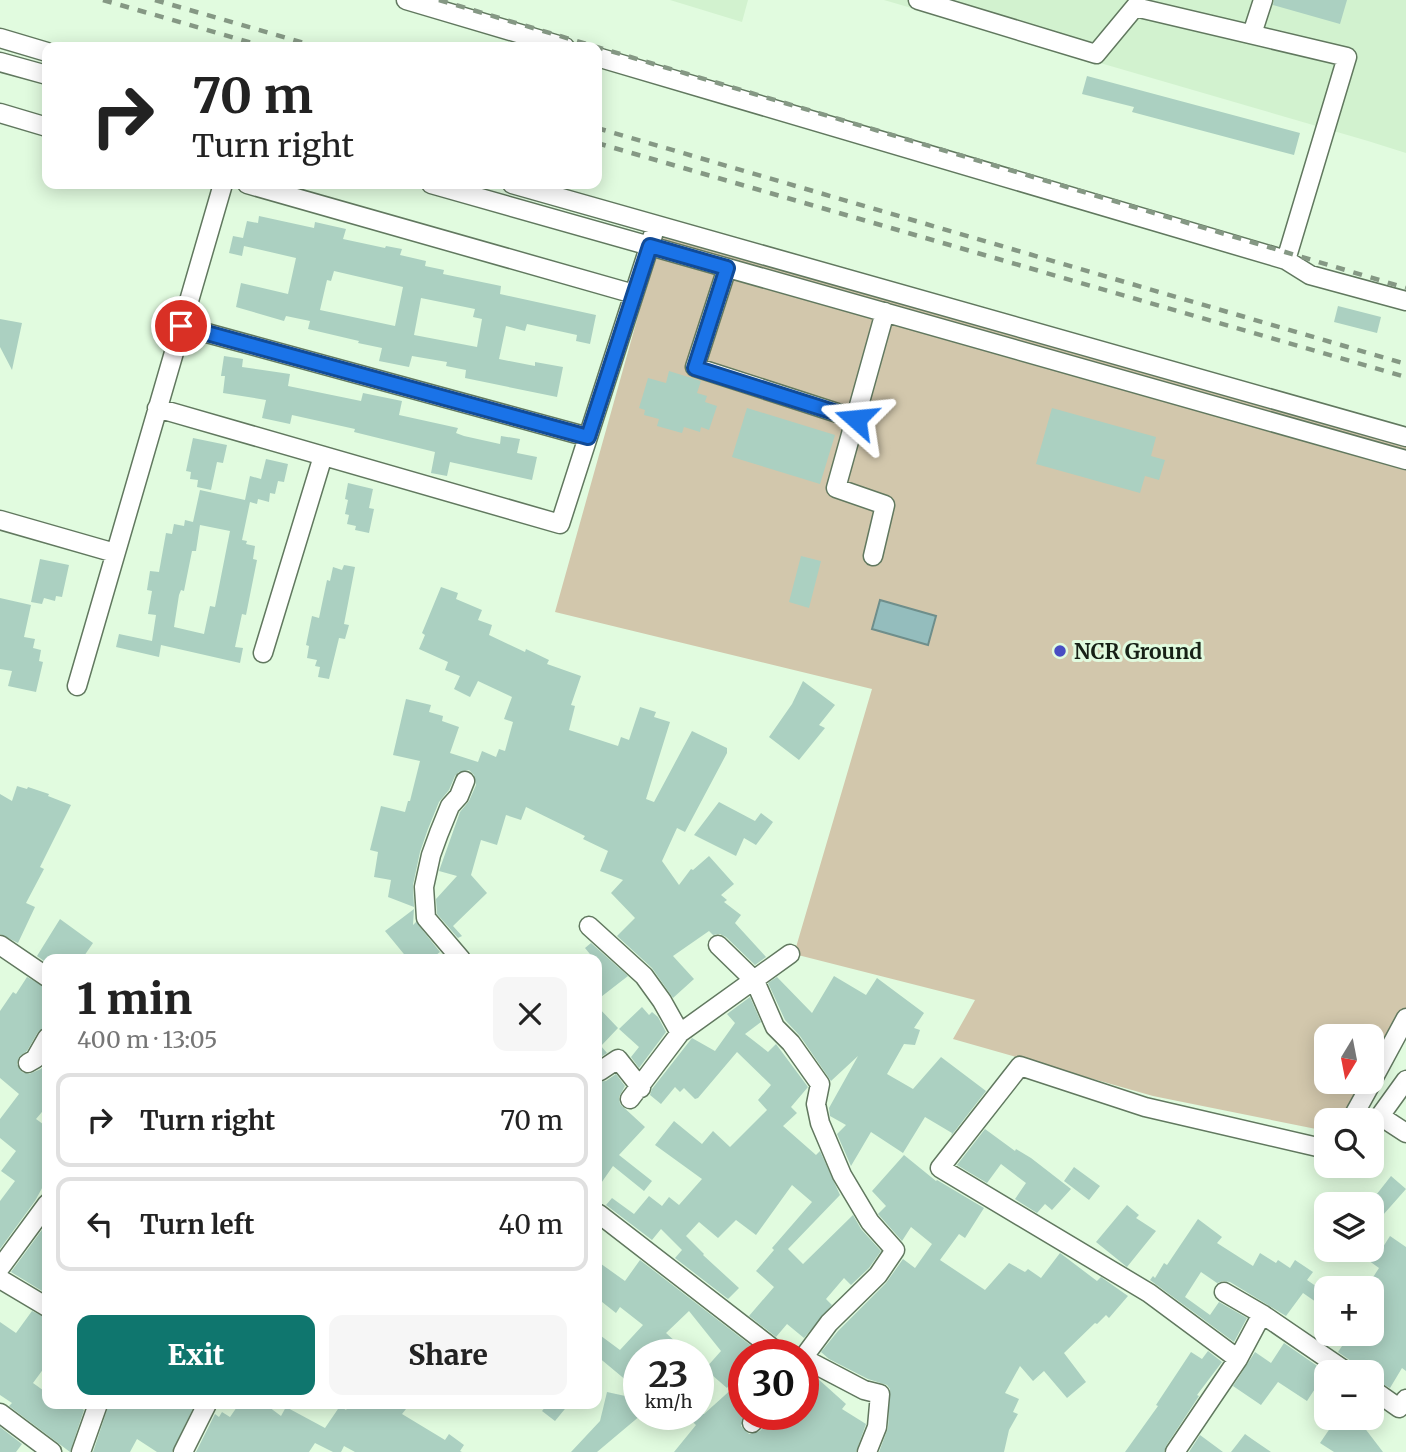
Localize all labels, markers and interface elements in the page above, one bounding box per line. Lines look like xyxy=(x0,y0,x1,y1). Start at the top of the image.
text: 70 m xyxy=(192,65,313,126)
icon: right xyxy=(77,70,168,161)
text: Turn right xyxy=(192,126,354,166)
pin xyxy=(151,296,211,356)
icon: arrive xyxy=(162,307,200,345)
position arrow xyxy=(819,382,893,456)
place label: NCR Ground xyxy=(1074,638,1202,665)
marker: NCR Ground xyxy=(1052,643,1068,659)
text: 1 min xyxy=(77,973,192,1025)
button: close xyxy=(493,977,567,1051)
north arrow xyxy=(1314,1024,1384,1094)
map controls xyxy=(1314,1024,1384,1430)
text: 400 m · 13:05 xyxy=(77,1025,217,1054)
icon: right xyxy=(81,1101,119,1139)
text: Turn right xyxy=(140,1104,275,1137)
text: 70 m xyxy=(500,1104,563,1137)
button: search xyxy=(1314,1108,1384,1178)
button: layers xyxy=(1314,1192,1384,1262)
icon: left xyxy=(81,1205,119,1243)
text: Turn left xyxy=(140,1208,254,1241)
text: 40 m xyxy=(499,1208,563,1241)
button: + xyxy=(1314,1276,1384,1346)
button: Exit xyxy=(77,1315,315,1395)
button: Share xyxy=(329,1315,567,1395)
speed limit sign: 30 xyxy=(728,1339,819,1430)
text: 23 xyxy=(649,1353,688,1397)
button: − xyxy=(1314,1360,1384,1430)
text: km/h xyxy=(645,1390,692,1413)

